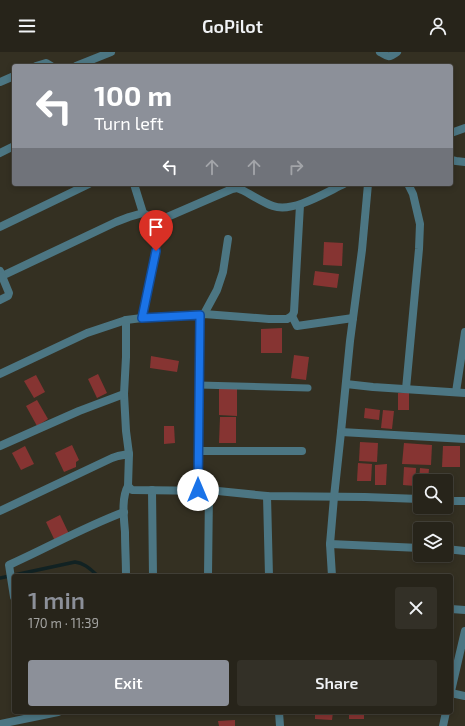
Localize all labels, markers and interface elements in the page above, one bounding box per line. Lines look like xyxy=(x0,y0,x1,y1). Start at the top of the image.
icon: menu xyxy=(16,15,38,37)
text: GoPilot xyxy=(202,15,263,37)
icon: person xyxy=(427,15,449,37)
text: 100 m xyxy=(94,78,172,112)
icon: left xyxy=(28,80,80,132)
text: Turn left xyxy=(94,112,164,134)
icon: left xyxy=(159,156,181,178)
icon: ahead xyxy=(201,156,223,178)
icon: ahead xyxy=(243,156,265,178)
icon: right xyxy=(285,156,307,178)
pin xyxy=(139,210,173,251)
icon: arrive xyxy=(145,216,167,238)
position arrow xyxy=(177,469,219,511)
map controls xyxy=(413,474,453,562)
button: search xyxy=(413,474,453,514)
button: layers xyxy=(413,522,453,562)
text: 1 min xyxy=(28,585,85,614)
button: close xyxy=(395,587,437,629)
text: 170 m · 11:39 xyxy=(28,615,99,631)
button: Exit xyxy=(28,660,229,706)
button: Share xyxy=(237,660,437,706)

